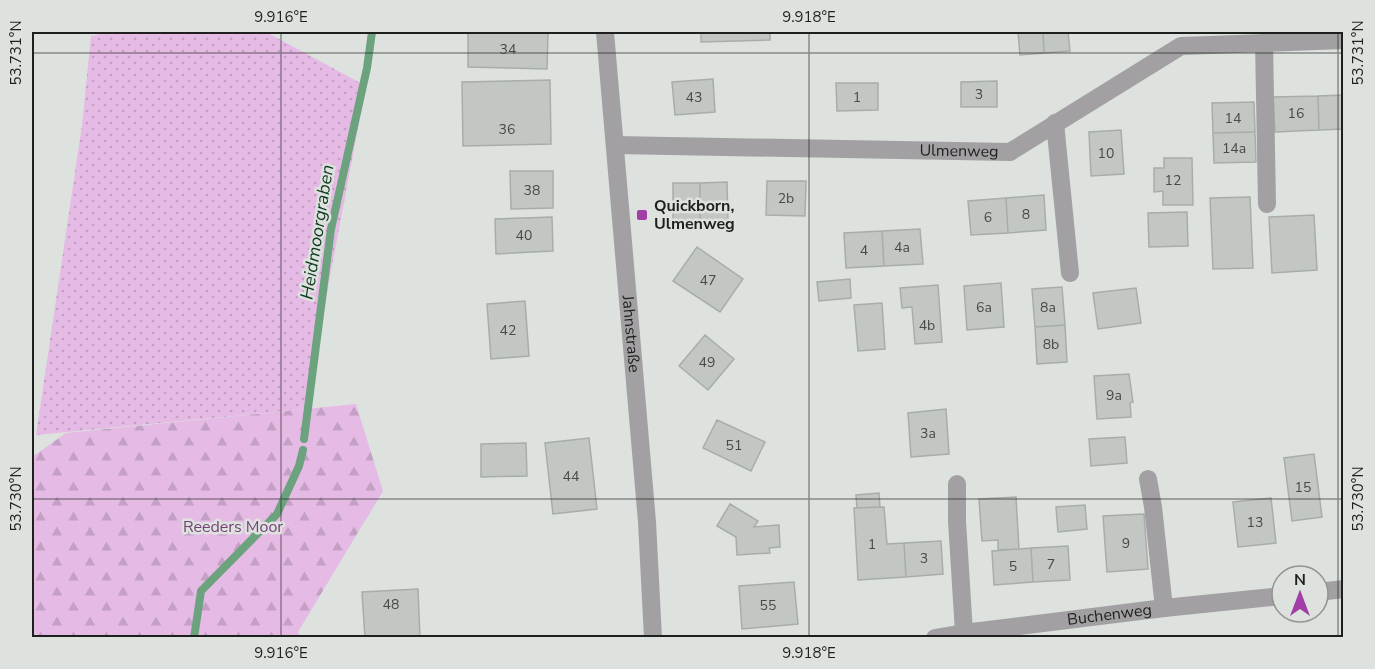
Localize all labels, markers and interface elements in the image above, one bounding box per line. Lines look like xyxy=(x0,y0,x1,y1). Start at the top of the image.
text: 9.916°E xyxy=(254,7,308,27)
text: 9.918°E xyxy=(782,7,836,27)
text: 53.731°N xyxy=(6,20,26,86)
text: 53.731°N xyxy=(1348,20,1368,86)
house number: 34 xyxy=(500,40,516,59)
house number: 3 xyxy=(975,85,983,104)
house number: 43 xyxy=(686,88,702,107)
house number: 1 xyxy=(853,88,861,107)
house number: 16 xyxy=(1288,104,1304,123)
house number: 14 xyxy=(1225,109,1241,128)
house number: 36 xyxy=(499,120,515,139)
street label: Ulmenweg xyxy=(919,139,999,163)
house number: 14a xyxy=(1222,139,1246,158)
house number: 10 xyxy=(1098,144,1114,163)
water label: Heidmoorgraben xyxy=(294,163,340,301)
house number: 12 xyxy=(1165,171,1181,190)
house number: 38 xyxy=(524,181,540,200)
house number: 2b xyxy=(778,189,794,208)
place label: Quickborn, Ulmenweg xyxy=(654,195,735,235)
house number: 8 xyxy=(1022,205,1030,224)
marker: Quickborn, Ulmenweg xyxy=(635,208,649,222)
house number: 6 xyxy=(984,208,992,227)
house number: 40 xyxy=(516,226,532,245)
house number: 4a xyxy=(894,238,910,257)
house number: 4 xyxy=(860,241,868,260)
house number: 47 xyxy=(700,271,716,290)
street label: Jahnstraße xyxy=(617,293,645,373)
house number: 6a xyxy=(976,298,992,317)
house number: 8a xyxy=(1040,298,1056,317)
house number: 4b xyxy=(919,316,935,335)
house number: 42 xyxy=(500,321,516,340)
house number: 8b xyxy=(1043,335,1059,354)
house number: 49 xyxy=(699,353,715,372)
house number: 9a xyxy=(1106,386,1122,405)
house number: 3a xyxy=(920,424,936,443)
house number: 51 xyxy=(726,436,742,455)
text: 53.730°N xyxy=(6,466,26,532)
text: 53.730°N xyxy=(1348,466,1368,532)
house number: 44 xyxy=(563,467,579,486)
house number: 15 xyxy=(1295,478,1311,497)
house number: 13 xyxy=(1247,513,1263,532)
park label: Reeders Moor xyxy=(183,516,283,538)
house number: 9 xyxy=(1122,534,1130,553)
house number: 1 xyxy=(868,535,876,554)
house number: 3 xyxy=(920,549,928,568)
house number: 7 xyxy=(1047,555,1055,574)
house number: 5 xyxy=(1009,557,1017,576)
north arrow xyxy=(1270,564,1330,624)
text: N xyxy=(1294,569,1306,591)
house number: 48 xyxy=(383,595,399,614)
house number: 55 xyxy=(760,596,776,615)
street label: Buchenweg xyxy=(1066,599,1153,631)
text: 9.916°E xyxy=(254,643,308,663)
text: 9.918°E xyxy=(782,643,836,663)

